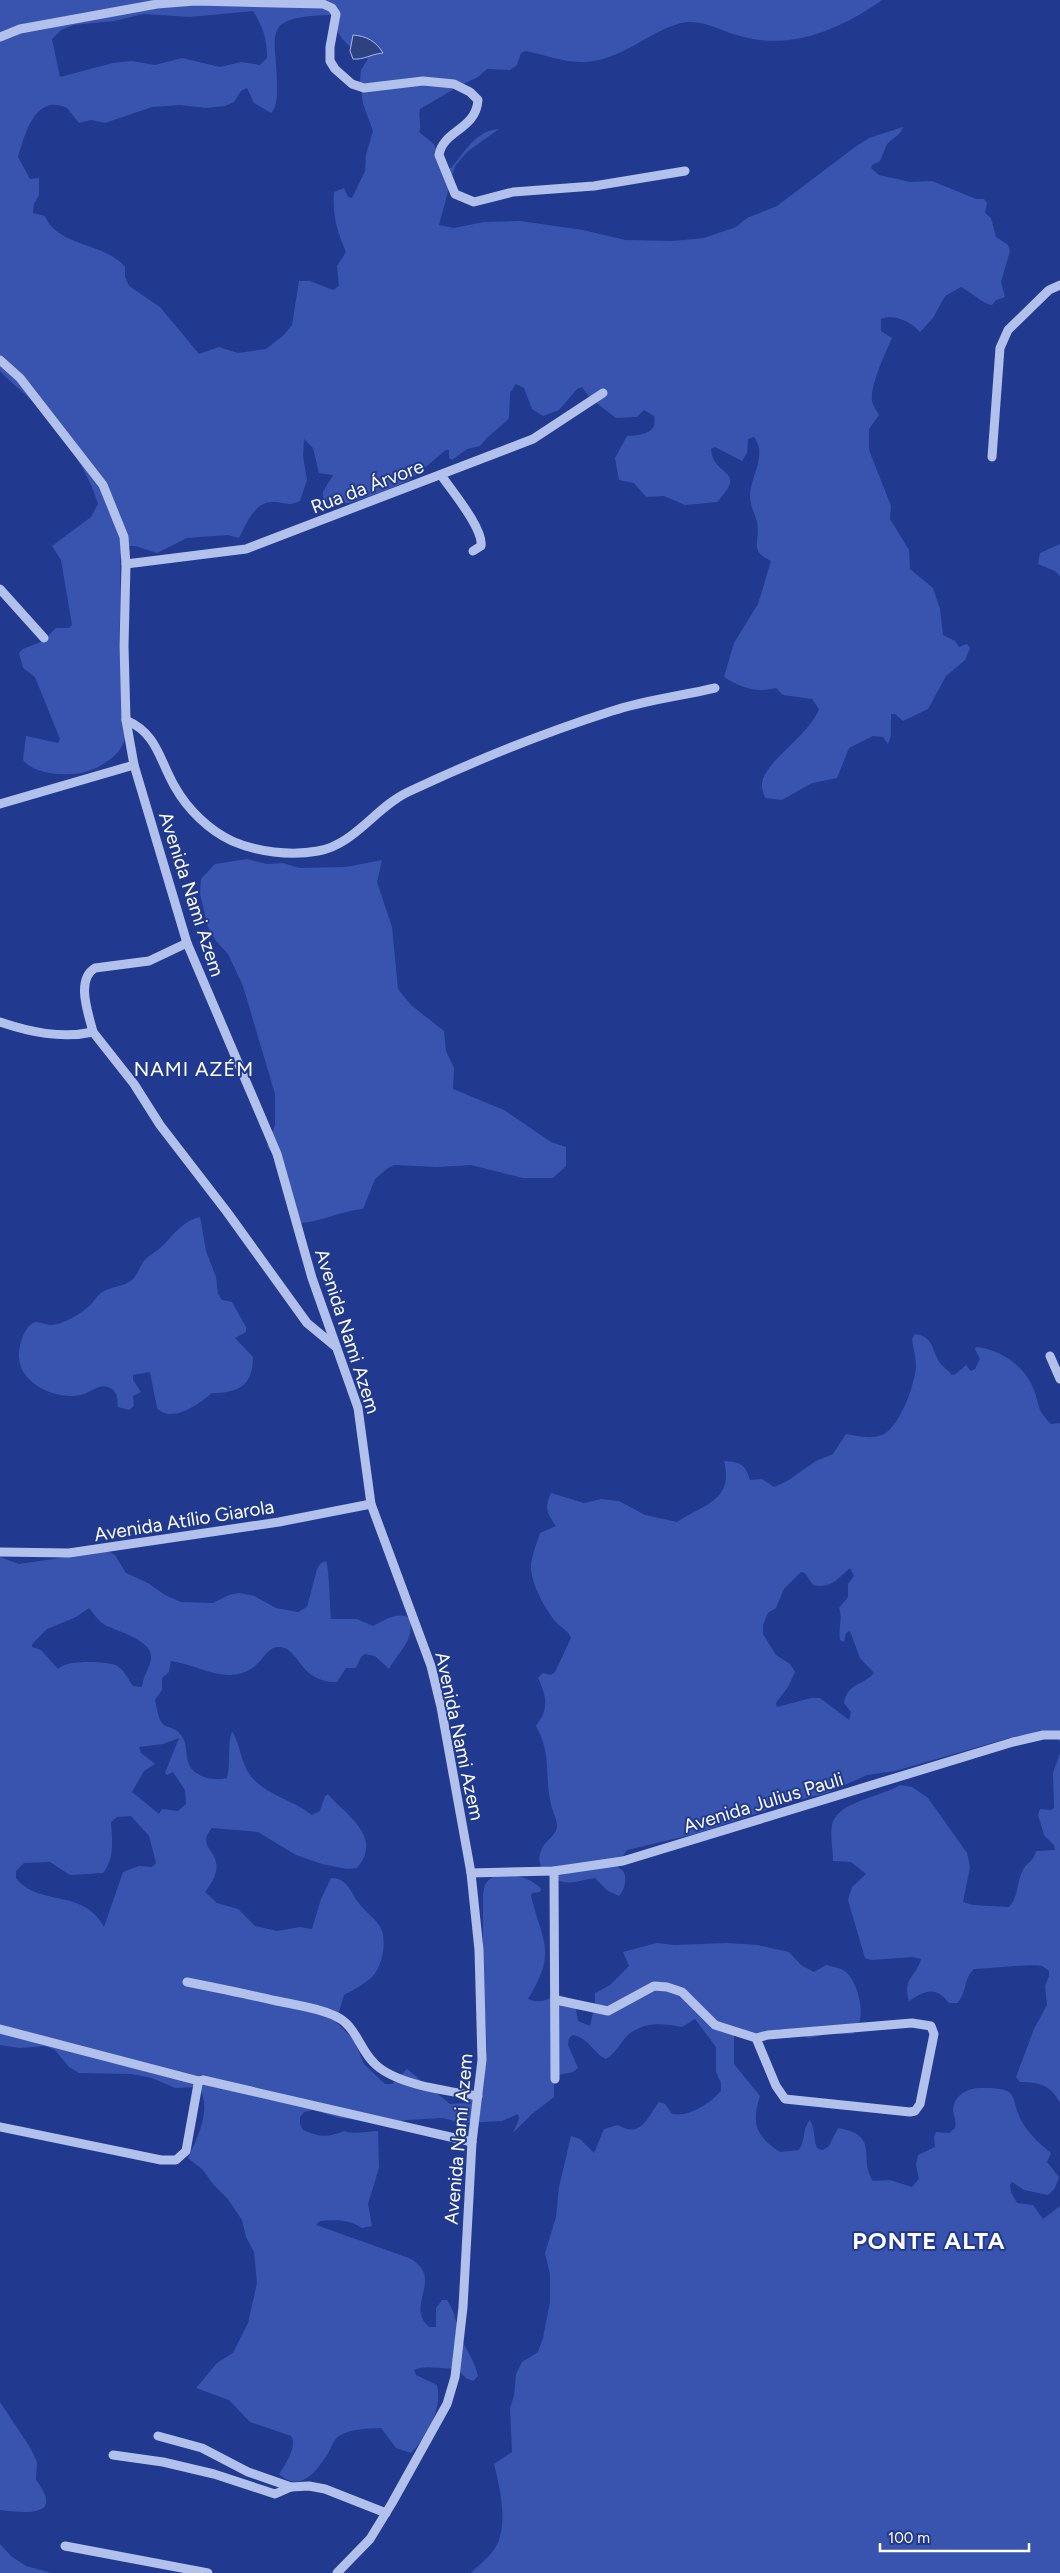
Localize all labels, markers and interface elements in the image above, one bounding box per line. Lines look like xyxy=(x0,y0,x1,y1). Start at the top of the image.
street label: Rua da Árvore xyxy=(307,454,427,519)
street label: Avenida Nami Azem xyxy=(154,809,229,979)
district label: NAMI AZÉM xyxy=(134,1057,254,1081)
street label: Avenida Nami Azem xyxy=(310,1246,385,1416)
street label: Avenida Atílio Giarola xyxy=(92,1495,276,1546)
street label: Avenida Nami Azem xyxy=(430,1650,489,1822)
street label: Avenida Julius Pauli xyxy=(680,1767,846,1838)
street label: Avenida Nami Azem xyxy=(440,2053,477,2226)
district label: PONTE ALTA xyxy=(852,2226,1006,2255)
scale bar xyxy=(880,2520,1029,2552)
text: 100 m xyxy=(888,2529,930,2547)

